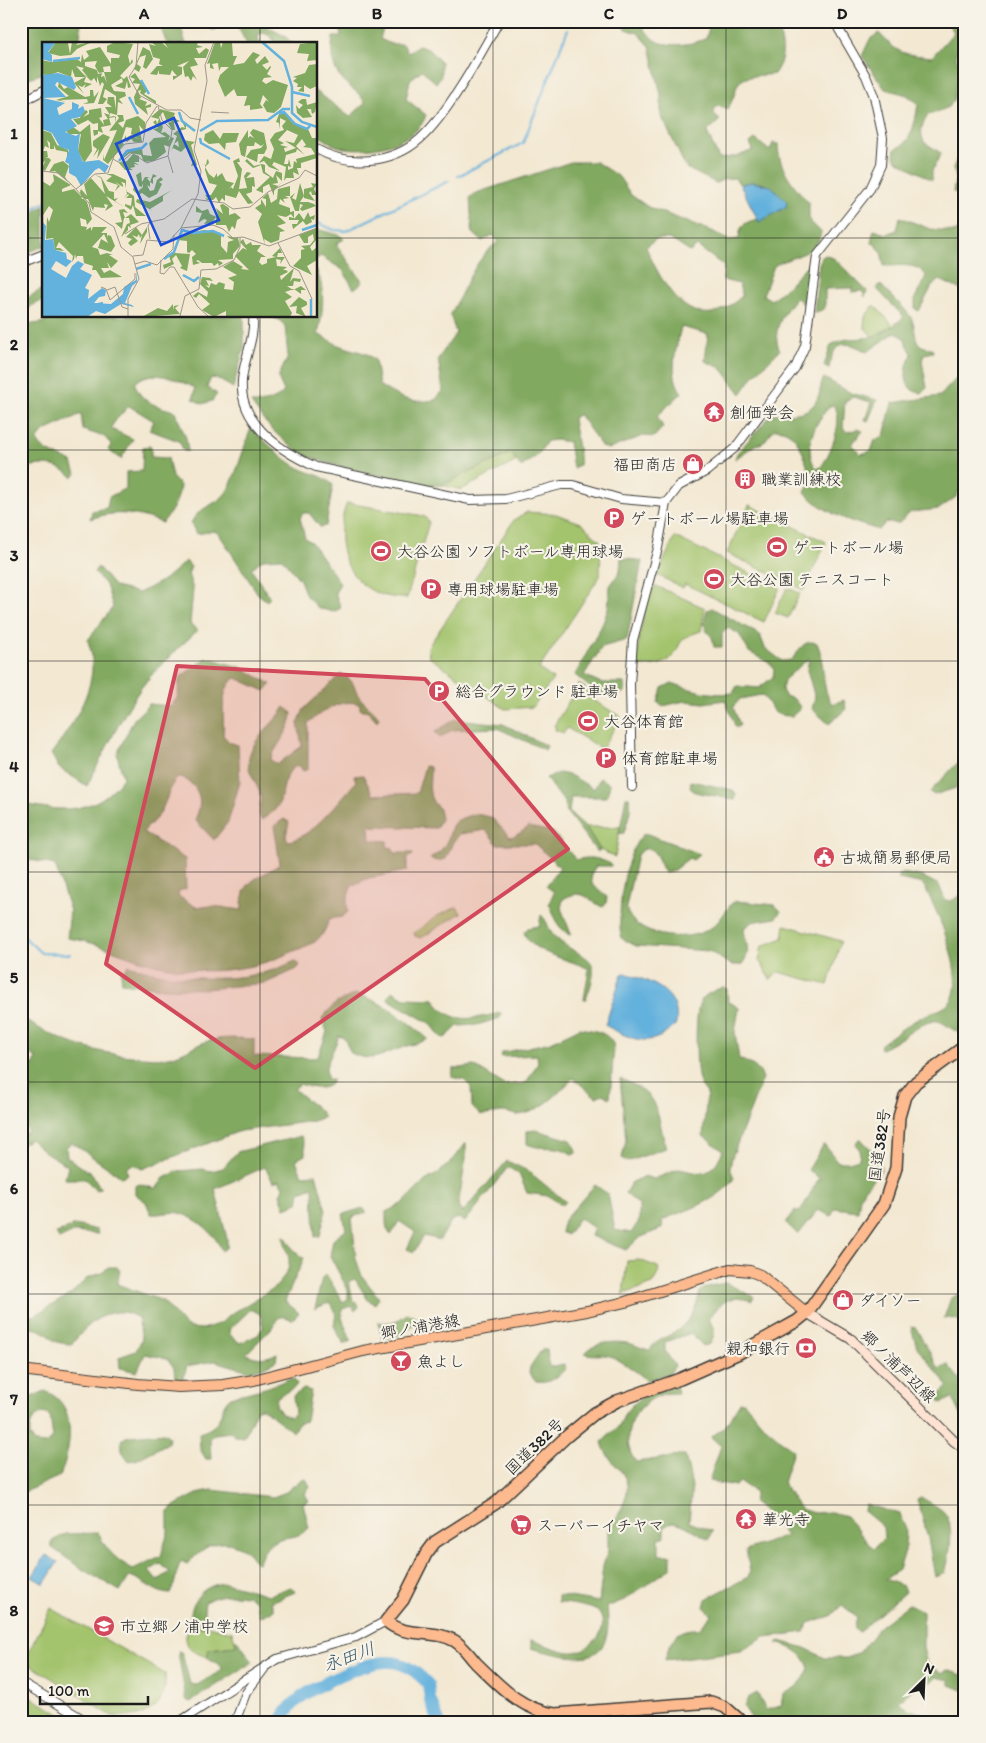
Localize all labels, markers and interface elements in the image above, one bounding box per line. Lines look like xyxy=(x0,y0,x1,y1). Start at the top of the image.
text: A xyxy=(138,4,150,23)
text: B xyxy=(372,4,383,23)
text: C xyxy=(604,4,615,23)
text: D xyxy=(837,4,848,23)
inset map xyxy=(42,42,318,318)
text: 1 xyxy=(10,124,18,143)
text: 2 xyxy=(10,335,19,354)
temple icon: 創価学会 xyxy=(702,400,726,424)
place label: 創価学会 xyxy=(730,403,794,422)
shop icon: 福田商店 xyxy=(681,452,705,476)
place label: 福田商店 xyxy=(613,455,677,474)
building icon: 職業訓練校 xyxy=(733,467,757,491)
place label: 職業訓練校 xyxy=(761,470,841,489)
parking icon: ゲートボール場駐車場 xyxy=(602,506,626,530)
place label: ゲートボール場駐車場 xyxy=(630,509,789,528)
sports icon: ゲートボール場 xyxy=(765,535,789,559)
place label: ゲートボール場 xyxy=(793,538,904,557)
sports icon: 大谷公園 ソフトボール専用球場 xyxy=(369,539,393,563)
place label: 大谷公園 ソフトボール専用球場 xyxy=(397,542,624,561)
text: 3 xyxy=(10,546,19,565)
sports icon: 大谷公園 テニスコート xyxy=(702,567,726,591)
place label: 大谷公園 テニスコート xyxy=(730,570,894,589)
parking icon: 専用球場駐車場 xyxy=(419,577,443,601)
place label: 専用球場駐車場 xyxy=(447,580,559,599)
parking icon: 総合グラウンド 駐車場 xyxy=(427,679,451,703)
place label: 総合グラウンド 駐車場 xyxy=(455,682,619,701)
sports icon: 大谷体育館 xyxy=(576,709,600,733)
place label: 大谷体育館 xyxy=(604,712,684,731)
parking icon: 体育館駐車場 xyxy=(594,746,618,770)
place label: 体育館駐車場 xyxy=(622,749,718,768)
text: 4 xyxy=(9,757,19,776)
public building icon: 古城簡易郵便局 xyxy=(812,845,836,869)
place label: 古城簡易郵便局 xyxy=(840,848,952,867)
text: 5 xyxy=(10,968,19,987)
street label: 国道382号 xyxy=(865,1107,894,1183)
text: 6 xyxy=(10,1179,19,1198)
shop icon: ダイソー xyxy=(831,1288,855,1312)
place label: ダイソー xyxy=(859,1291,921,1310)
street label: 郷ノ浦港線 xyxy=(379,1310,461,1343)
street label: 郷ノ浦芦辺線 xyxy=(858,1326,940,1407)
bank icon: 親和銀行 xyxy=(794,1336,818,1360)
place label: 親和銀行 xyxy=(726,1339,790,1358)
bar icon: 魚よし xyxy=(389,1349,413,1373)
place label: 魚よし xyxy=(417,1352,465,1371)
text: 7 xyxy=(9,1390,18,1409)
street label: 国道382号 xyxy=(501,1414,568,1479)
temple icon: 華光寺 xyxy=(734,1507,758,1531)
place label: 華光寺 xyxy=(762,1510,810,1529)
supermarket icon: スーパーイチヤマ xyxy=(509,1513,533,1537)
place label: スーパーイチヤマ xyxy=(537,1516,664,1535)
text: 8 xyxy=(10,1601,19,1620)
school or university icon: 市立郷ノ浦中学校 xyxy=(92,1614,116,1638)
place label: 市立郷ノ浦中学校 xyxy=(120,1617,248,1636)
water label: 永田川 xyxy=(320,1637,378,1677)
north arrow xyxy=(898,1656,948,1706)
text: N xyxy=(921,1659,937,1678)
scale bar xyxy=(40,1673,148,1705)
text: 100 m xyxy=(48,1682,90,1700)

